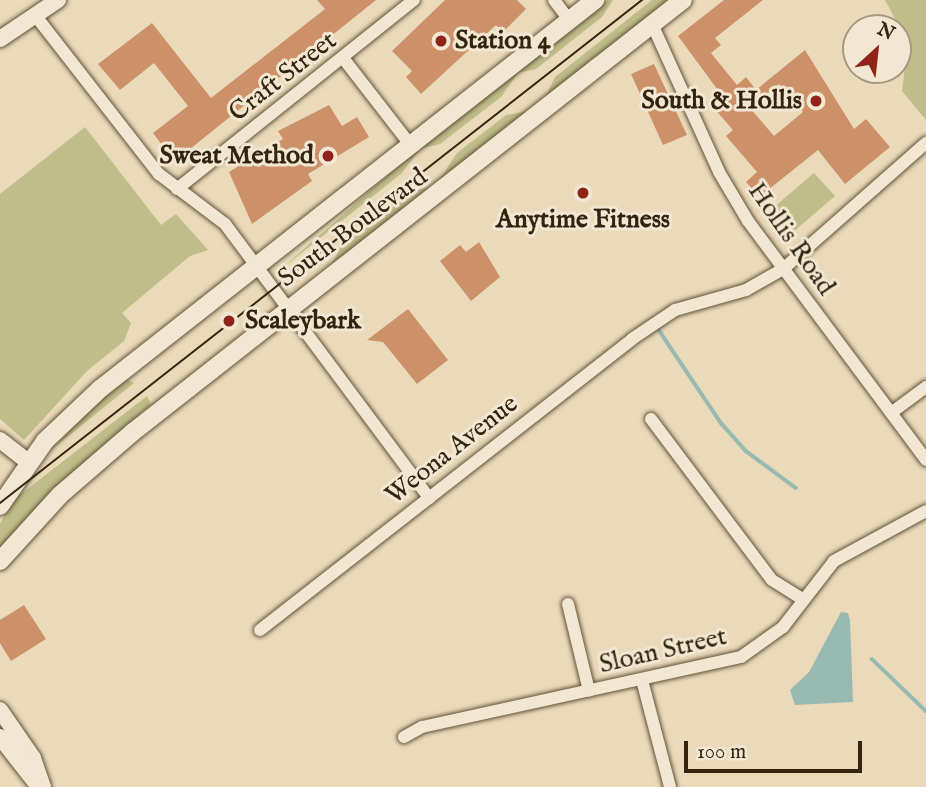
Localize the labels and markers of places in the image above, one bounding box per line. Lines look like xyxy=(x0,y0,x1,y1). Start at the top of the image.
place label: Station 4 xyxy=(455,25,550,57)
marker: Station 4 xyxy=(433,33,449,49)
place label: South & Hollis xyxy=(641,85,802,117)
marker: South & Hollis xyxy=(808,93,824,109)
place label: Sweat Method xyxy=(160,140,314,172)
marker: Sweat Method xyxy=(320,148,336,164)
marker: Anytime Fitness xyxy=(575,185,591,201)
place label: Anytime Fitness xyxy=(496,204,670,236)
place label: Scaleybark xyxy=(245,305,361,337)
marker: Scaleybark xyxy=(219,311,239,331)

